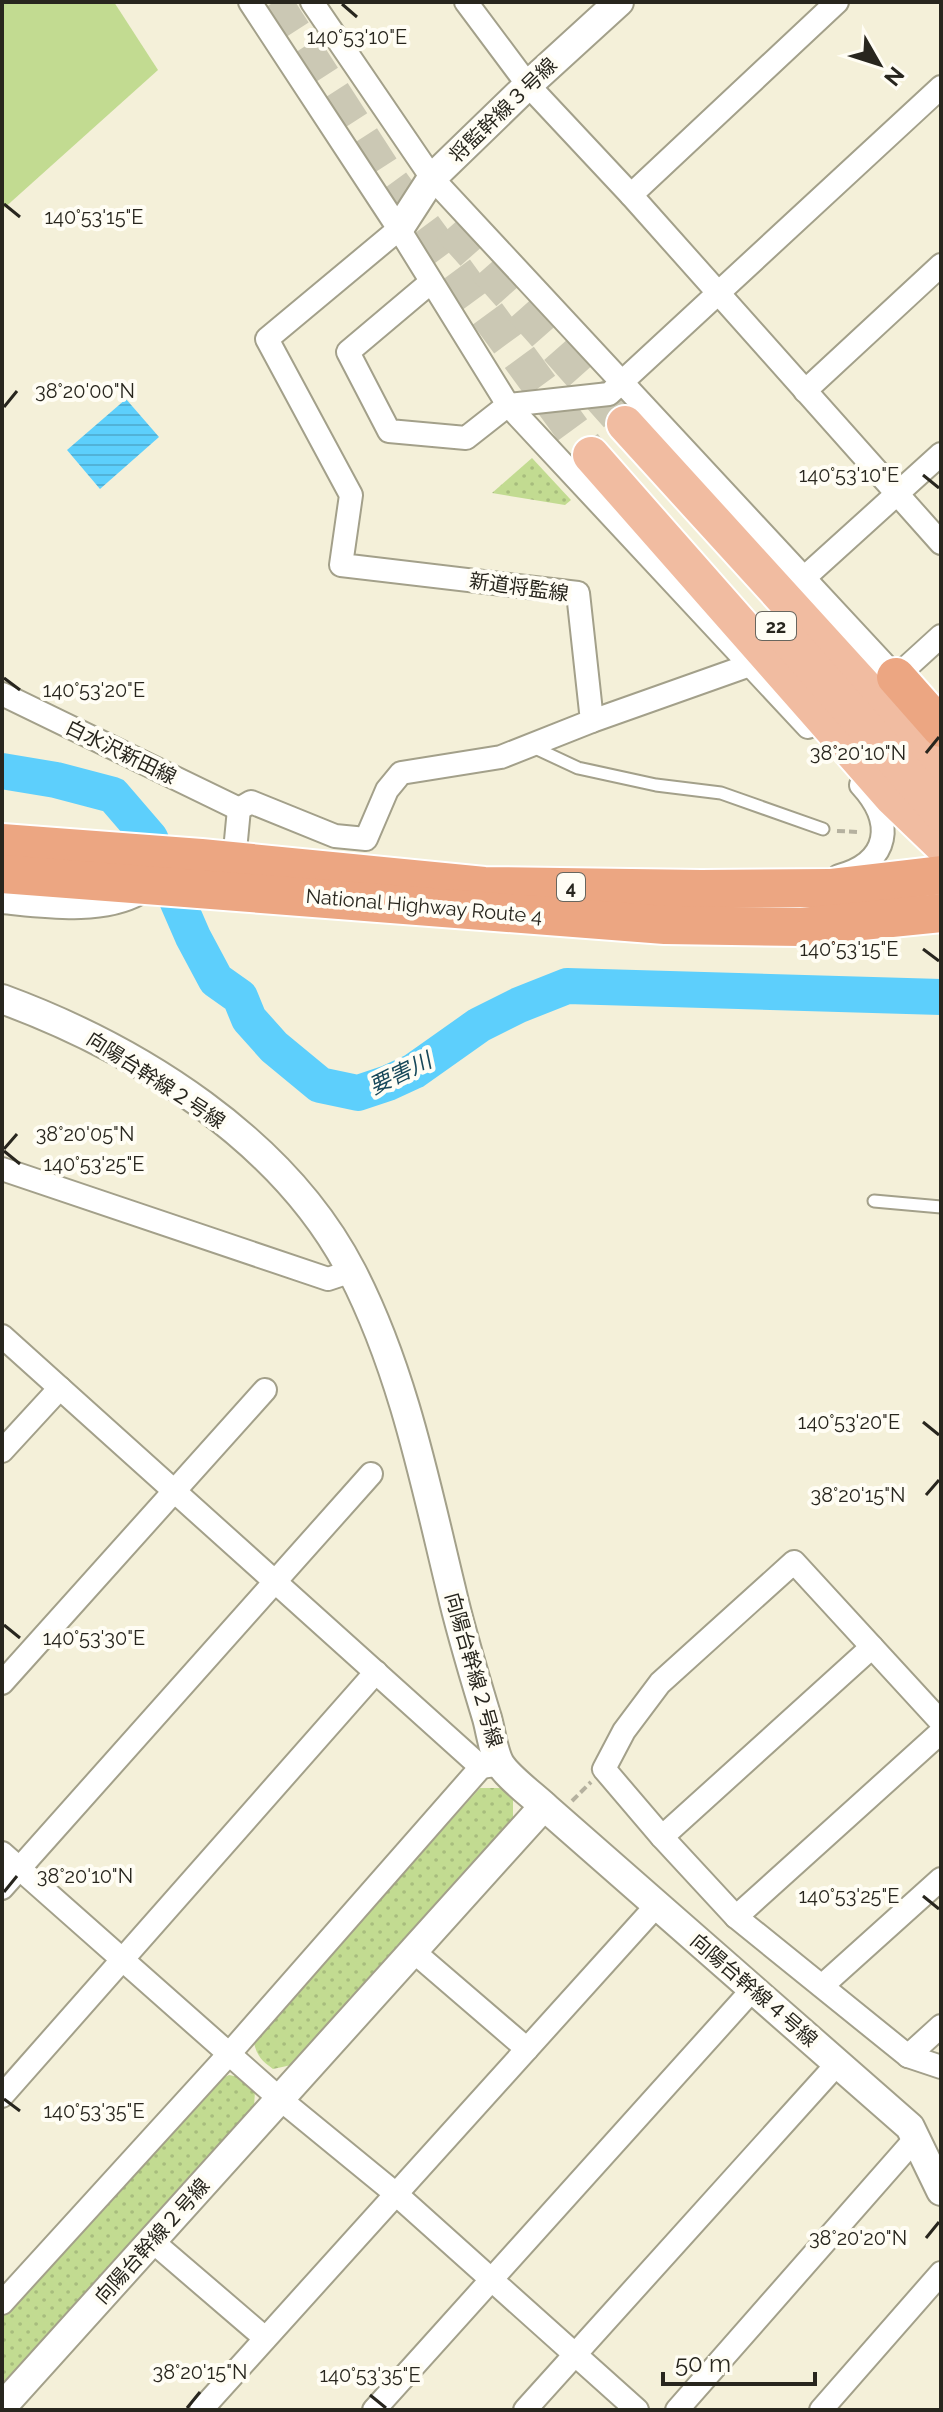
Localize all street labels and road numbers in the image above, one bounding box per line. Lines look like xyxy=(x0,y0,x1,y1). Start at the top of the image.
street label: 将監幹線３号線 xyxy=(444,53,562,167)
street label: 新道将監線 xyxy=(468,568,570,606)
road number: 22 xyxy=(756,612,796,640)
street label: 白水沢新田線 xyxy=(62,715,180,789)
road number: 4 xyxy=(557,873,585,901)
street label: National Highway Route 4 xyxy=(305,884,543,928)
street label: 向陽台幹線２号線 xyxy=(82,1026,230,1134)
street label: 向陽台幹線２号線 xyxy=(440,1590,508,1750)
street label: 向陽台幹線４号線 xyxy=(686,1928,822,2052)
street label: 向陽台幹線２号線 xyxy=(90,2174,214,2308)

